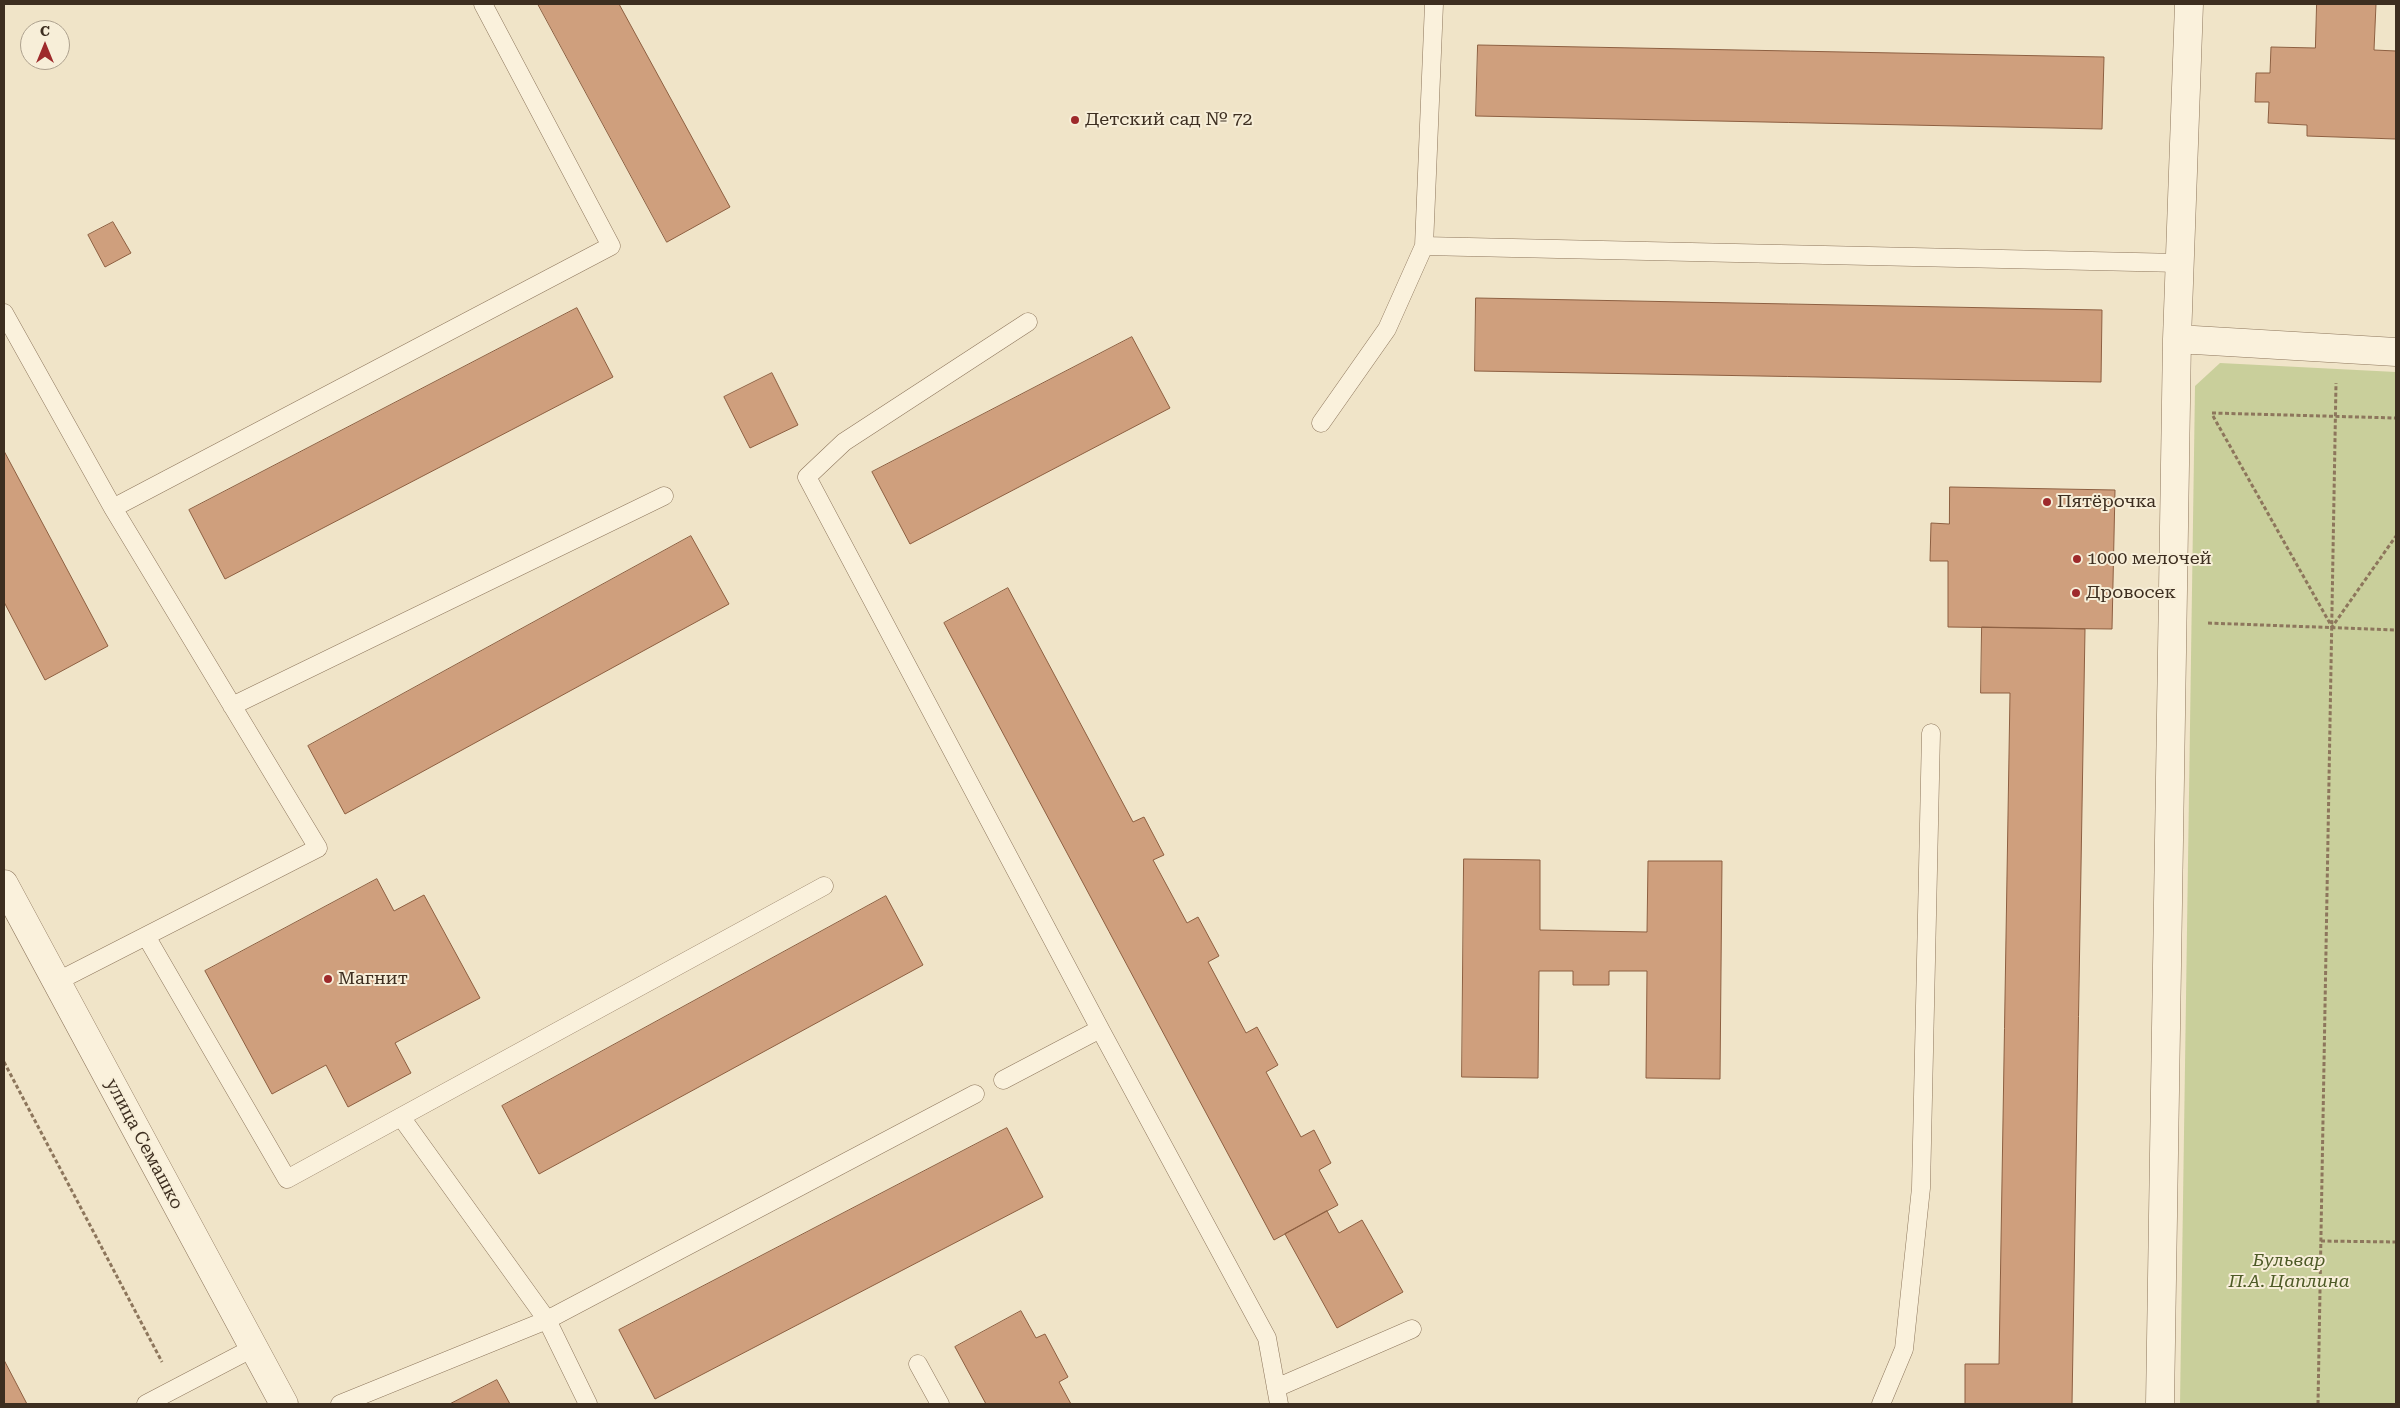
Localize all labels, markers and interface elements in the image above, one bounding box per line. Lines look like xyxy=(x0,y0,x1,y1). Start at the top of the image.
north arrow xyxy=(20,20,70,70)
text: С xyxy=(40,23,50,39)
place label: Детский сад № 72 xyxy=(1085,109,1253,131)
marker: Детский сад № 72 xyxy=(1069,114,1081,126)
place label: Пятёрочка xyxy=(2057,491,2156,513)
marker: Пятёрочка xyxy=(2041,496,2053,508)
place label: 1000 мелочей xyxy=(2087,548,2212,570)
marker: 1000 мелочей xyxy=(2071,553,2083,565)
place label: Дровосек xyxy=(2086,582,2176,604)
marker: Дровосек xyxy=(2070,587,2082,599)
place label: Магнит xyxy=(338,968,408,990)
marker: Магнит xyxy=(322,973,334,985)
street label: улица Семашко xyxy=(100,1075,188,1213)
park label: Бульвар П.А. Цаплина xyxy=(2228,1250,2350,1292)

